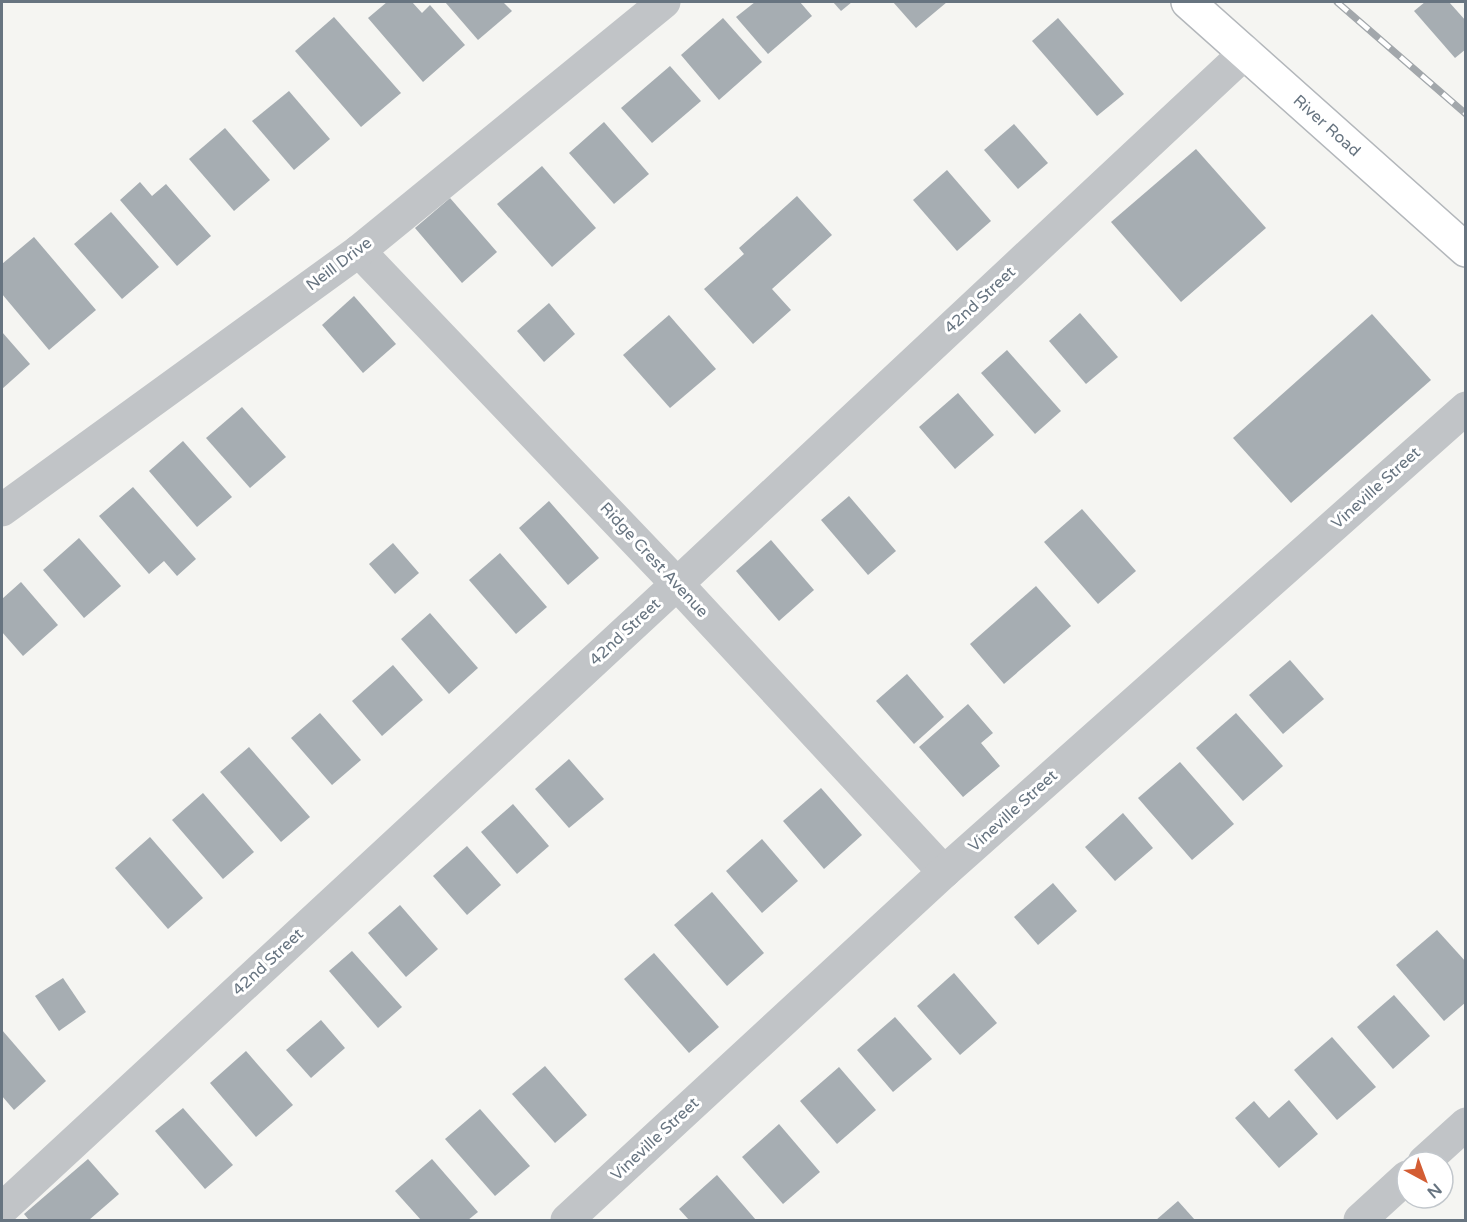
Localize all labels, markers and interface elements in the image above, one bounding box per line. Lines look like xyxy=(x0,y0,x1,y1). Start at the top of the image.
street label: River Road xyxy=(1289,91,1365,161)
street label: Neill Drive xyxy=(302,233,376,295)
street label: 42nd Street xyxy=(940,262,1020,338)
street label: Vineville Street xyxy=(1327,443,1425,533)
street label: Ridge Crest Avenue xyxy=(596,498,712,622)
street label: 42nd Street xyxy=(585,594,665,670)
street label: Vineville Street xyxy=(964,766,1062,856)
street label: 42nd Street xyxy=(228,924,308,1000)
street label: Vineville Street xyxy=(607,1093,703,1185)
north arrow xyxy=(1395,1150,1455,1210)
text: N xyxy=(1423,1179,1446,1202)

